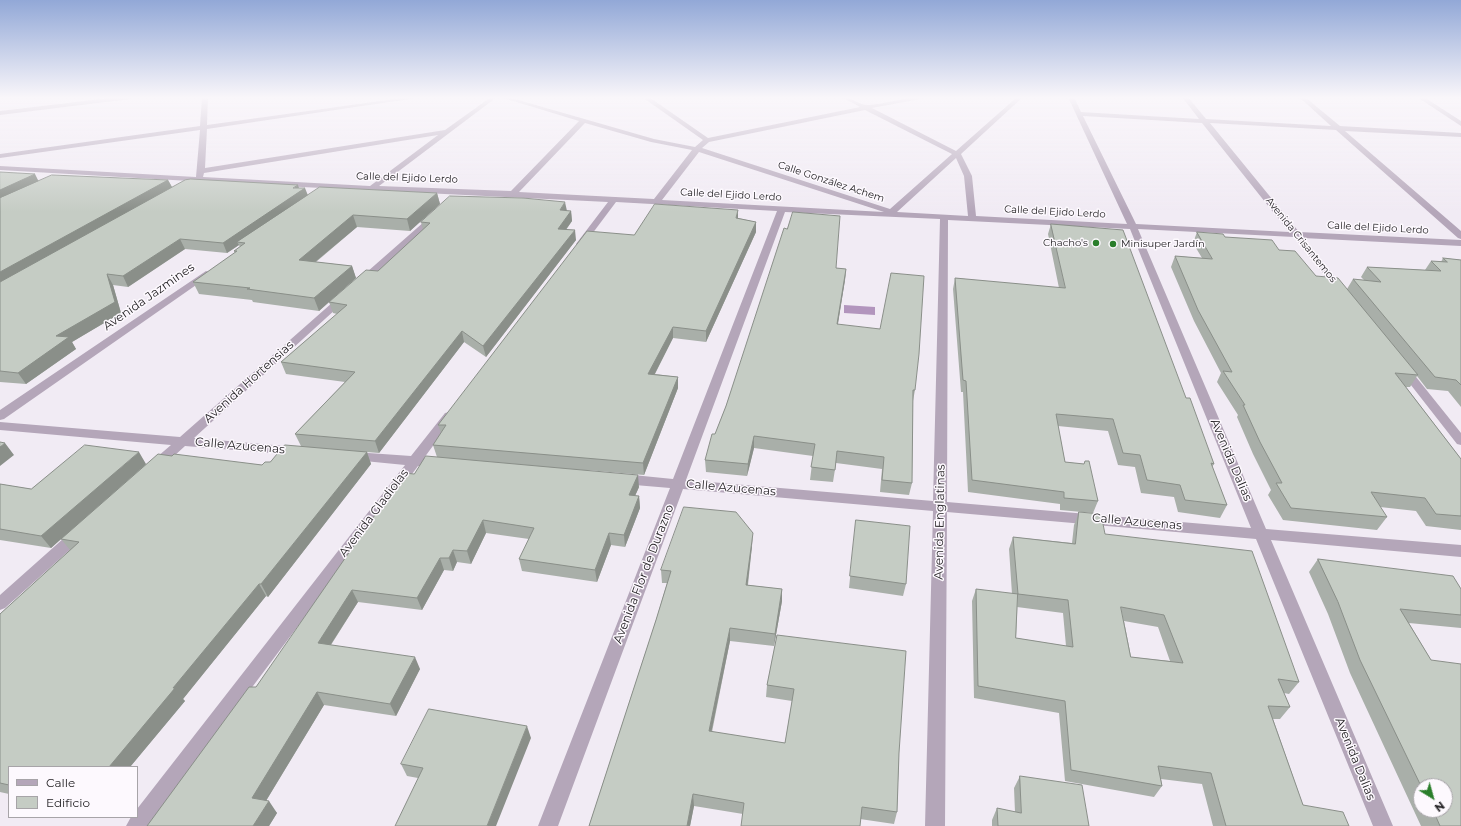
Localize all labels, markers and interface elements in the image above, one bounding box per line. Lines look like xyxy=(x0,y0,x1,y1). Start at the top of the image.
street label: Calle González Achem xyxy=(776,159,886,205)
street label: Calle del Ejido Lerdo xyxy=(356,170,458,186)
street label: Calle del Ejido Lerdo xyxy=(680,186,782,204)
street label: Avenida Crisantemos xyxy=(1263,195,1339,285)
street label: Calle del Ejido Lerdo xyxy=(1004,203,1106,221)
street label: Calle del Ejido Lerdo xyxy=(1327,219,1429,237)
place label: Chacho's xyxy=(1043,237,1088,249)
marker: Chacho's xyxy=(1091,238,1101,248)
place label: Minisuper Jardín xyxy=(1121,238,1205,250)
marker: Minisuper Jardín xyxy=(1108,239,1118,249)
street label: Avenida Jazmines xyxy=(101,260,197,334)
street label: Avenida Hortensias xyxy=(201,338,297,426)
street label: Avenida Dalias xyxy=(1207,417,1255,503)
street label: Calle Azucenas xyxy=(194,435,286,457)
street label: Avenida Englatinas xyxy=(932,464,948,580)
street label: Avenida Gladiolas xyxy=(336,466,412,560)
street label: Calle Azucenas xyxy=(685,477,777,499)
street label: Avenida Flor de Durazno xyxy=(611,503,677,645)
street label: Calle Azucenas xyxy=(1091,511,1183,533)
street label: Avenida Dalias xyxy=(1332,716,1378,802)
legend xyxy=(8,766,138,818)
text: Calle xyxy=(46,775,75,790)
north arrow xyxy=(1413,778,1453,818)
text: Edificio xyxy=(46,795,90,810)
text: N xyxy=(1432,799,1447,815)

